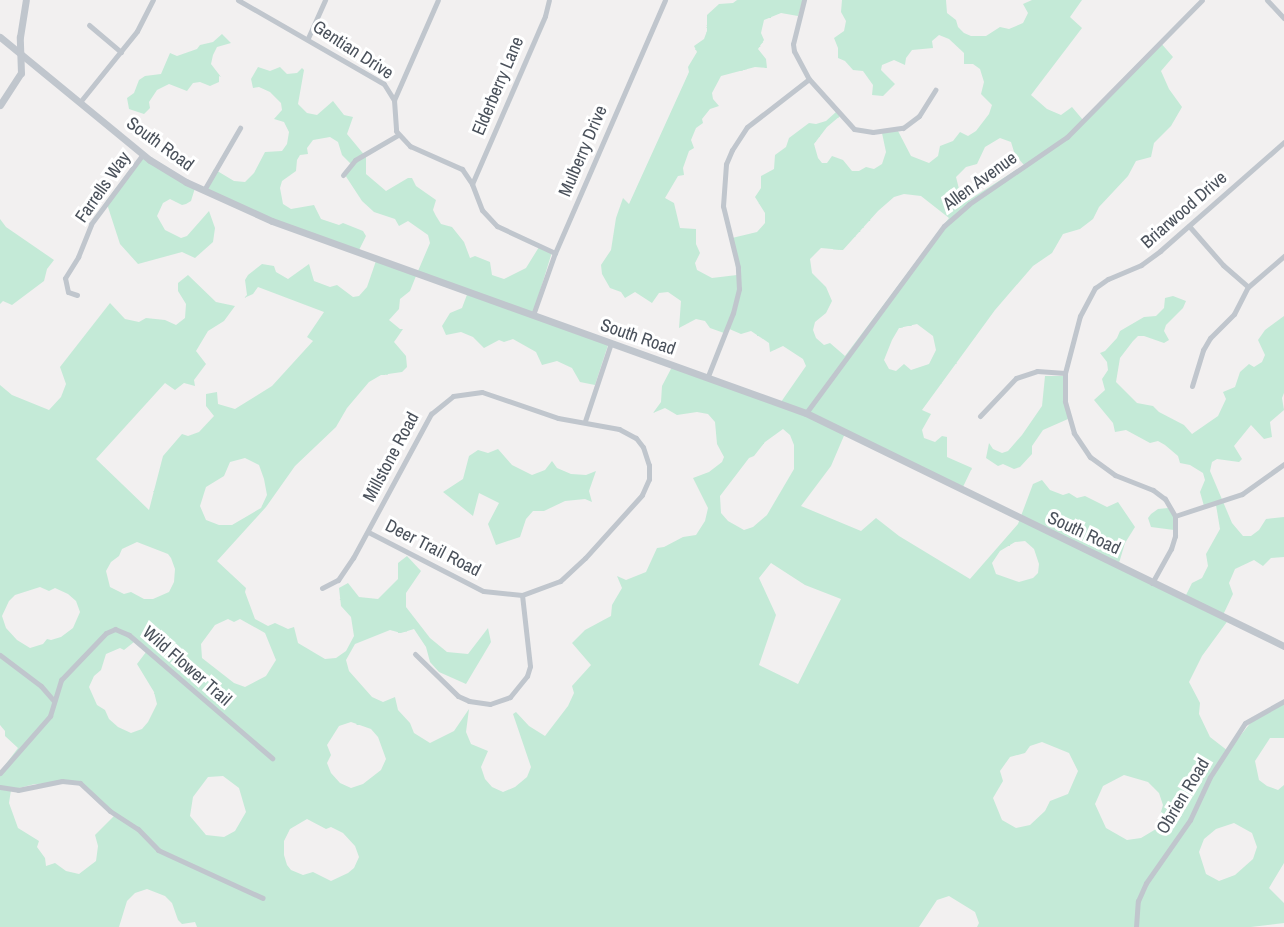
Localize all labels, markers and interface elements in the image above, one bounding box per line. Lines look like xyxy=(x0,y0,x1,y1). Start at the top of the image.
street label: Gentian Drive xyxy=(309,16,397,84)
street label: Elderberry Lane xyxy=(468,33,528,139)
street label: Mulberry Drive xyxy=(554,102,612,200)
street label: South Road xyxy=(122,112,198,176)
street label: Farrells Way xyxy=(71,147,135,227)
street label: Allen Avenue xyxy=(939,147,1021,215)
street label: Briarwood Drive xyxy=(1137,167,1231,253)
street label: South Road xyxy=(598,314,678,360)
street label: Millstone Road xyxy=(358,408,424,506)
street label: South Road xyxy=(1044,507,1124,559)
street label: Deer Trail Road xyxy=(382,515,484,581)
street label: Wild Flower Trail xyxy=(138,621,236,711)
street label: Obrien Road xyxy=(1152,754,1214,838)

